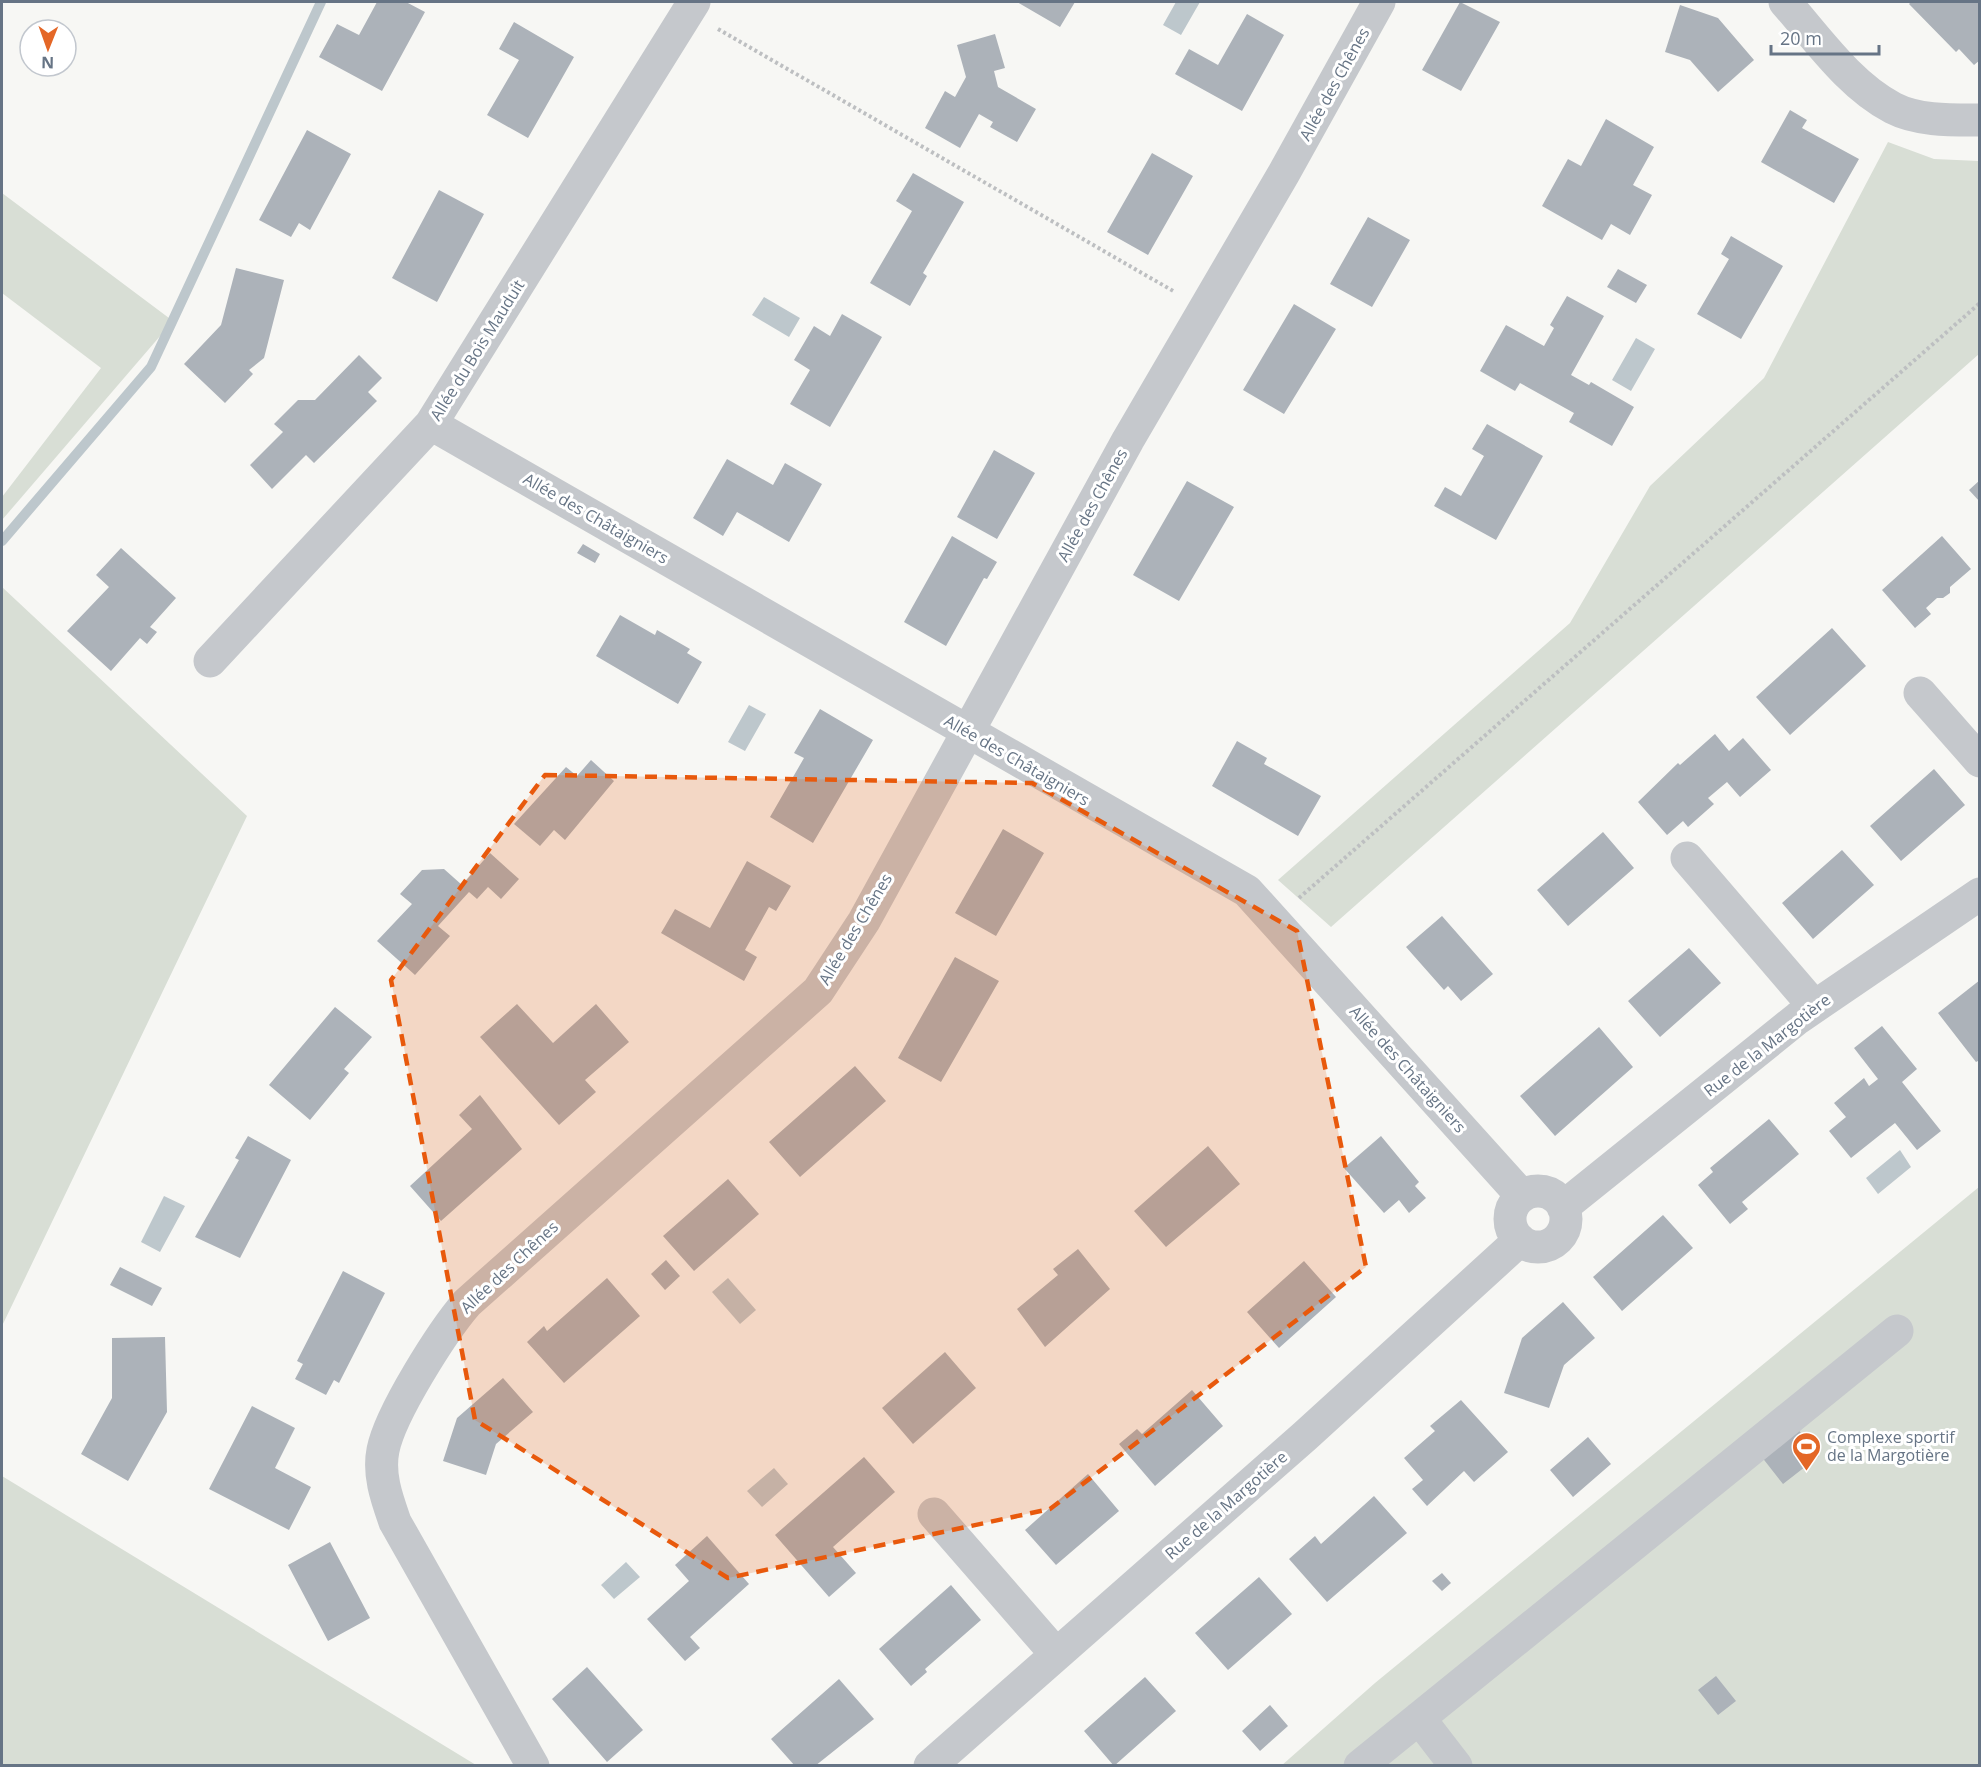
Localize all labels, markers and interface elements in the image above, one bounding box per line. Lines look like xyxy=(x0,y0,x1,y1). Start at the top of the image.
north arrow xyxy=(18,18,78,78)
scale bar xyxy=(1771,18,1879,56)
street label: Allée des Chênes xyxy=(1294,23,1374,145)
text: 20 m xyxy=(1780,26,1822,50)
text: N xyxy=(41,52,54,74)
street label: Allée du Bois Mauduit xyxy=(425,275,529,425)
street label: Allée des Chênes xyxy=(1052,444,1132,566)
street label: Allée des Châtaigniers xyxy=(519,467,673,569)
street label: Allée des Châtaigniers xyxy=(940,709,1094,811)
street label: Allée des Chênes xyxy=(813,869,897,989)
street label: Rue de la Margotière xyxy=(1699,989,1835,1101)
street label: Allée des Châtaigniers xyxy=(1345,1001,1471,1137)
street label: Allée des Chênes xyxy=(455,1216,563,1318)
place label: Complexe sportif de la Margotière xyxy=(1827,1426,1956,1466)
sports icon: Complexe sportif de la Margotière xyxy=(1790,1430,1822,1472)
street label: Rue de la Margotière xyxy=(1160,1446,1292,1564)

